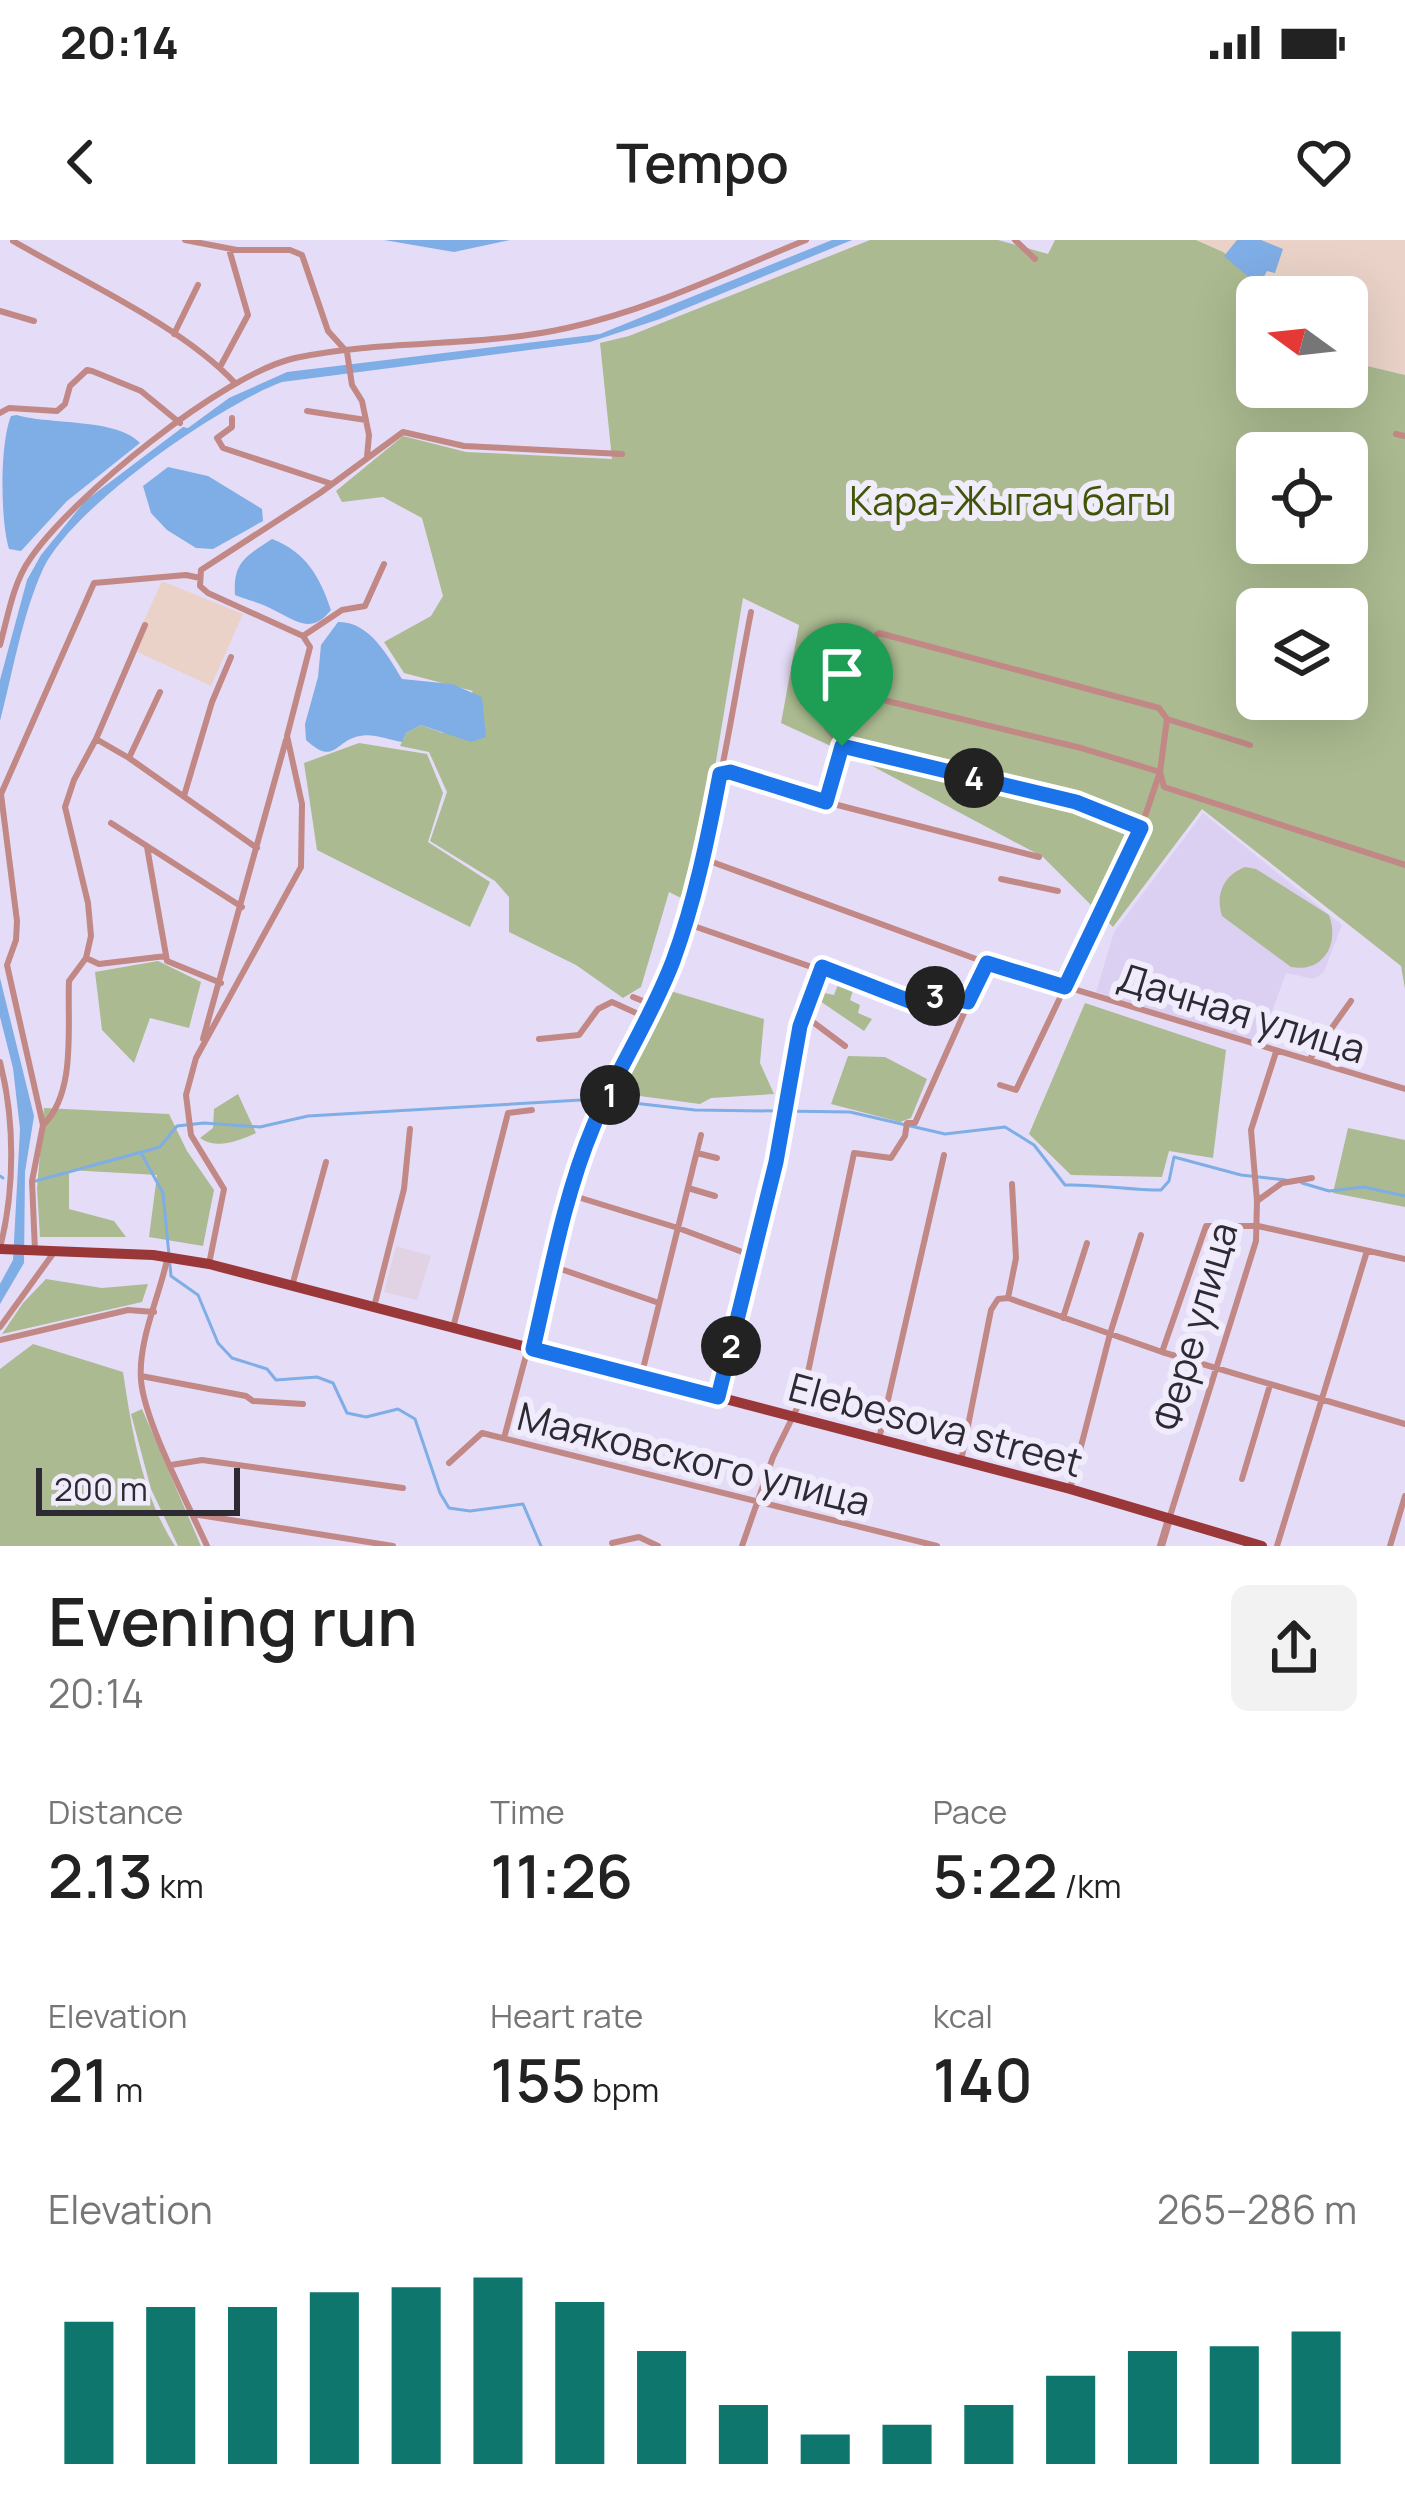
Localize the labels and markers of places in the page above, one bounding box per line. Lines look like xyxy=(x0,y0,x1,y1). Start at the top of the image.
pin xyxy=(791,623,893,746)
pin: 4 xyxy=(944,748,1004,808)
pin: 3 xyxy=(905,966,965,1026)
pin: 1 xyxy=(580,1065,640,1125)
pin: 2 xyxy=(701,1316,761,1376)

